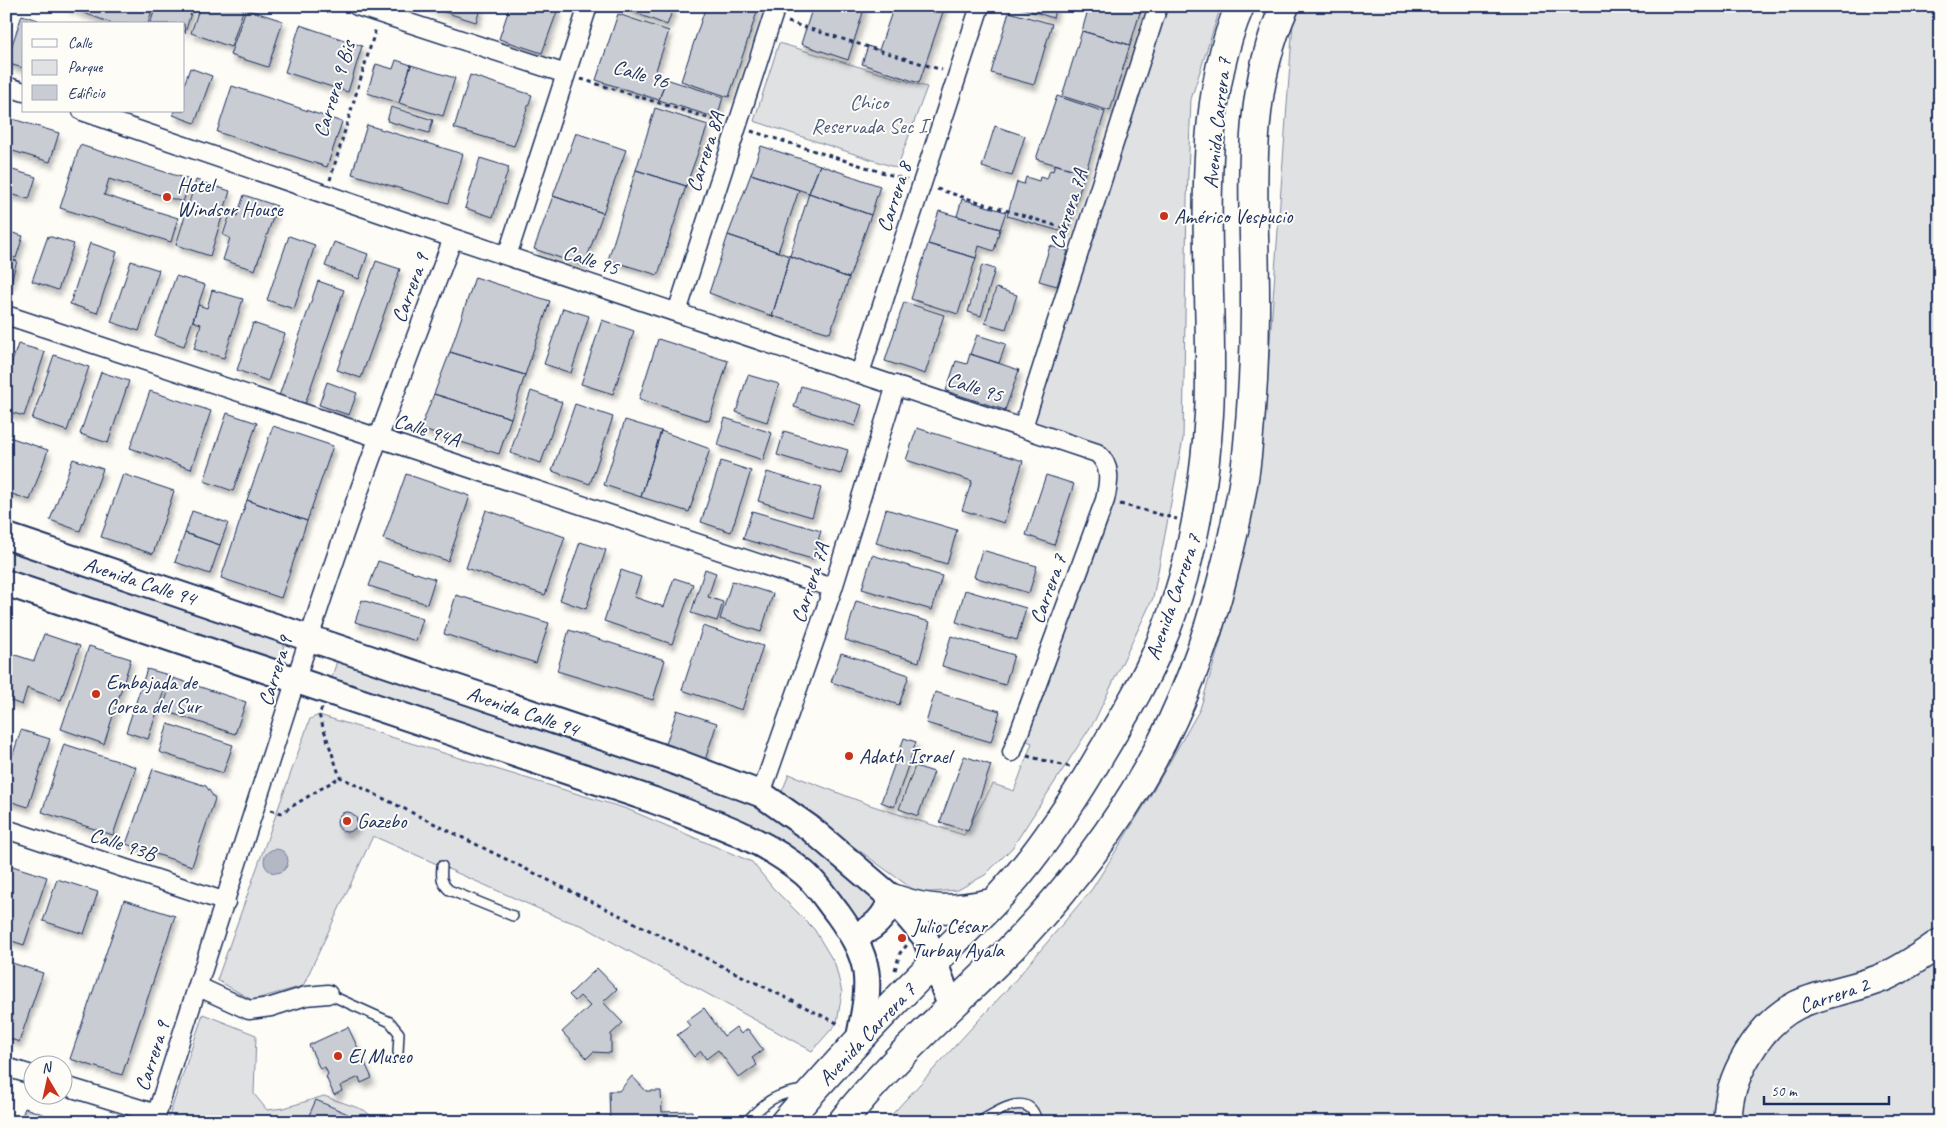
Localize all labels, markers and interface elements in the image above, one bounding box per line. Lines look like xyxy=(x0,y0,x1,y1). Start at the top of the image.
legend xyxy=(22,22,185,112)
text: Calle xyxy=(68,34,93,53)
street label: Carrera 9 Bis xyxy=(307,36,361,140)
street label: Calle 96 xyxy=(610,53,673,95)
street label: Avenida Carrera 7 xyxy=(1197,55,1237,190)
text: Parque xyxy=(68,58,104,77)
text: Edificio xyxy=(68,84,106,103)
park label: Chico Reservada Sec I xyxy=(811,89,931,139)
street label: Carrera 8A xyxy=(680,107,731,195)
street label: Carrera 8 xyxy=(871,156,918,235)
street label: Carrera 7A xyxy=(1043,164,1094,252)
place label: Hotel Windsor House xyxy=(177,172,284,222)
marker: Hotel Windsor House xyxy=(161,191,173,203)
place label: Américo Vespucio xyxy=(1174,203,1294,229)
marker: Américo Vespucio xyxy=(1158,210,1170,222)
street label: Calle 95 xyxy=(560,239,624,282)
street label: Carrera 9 xyxy=(386,248,435,326)
street label: Calle 95 xyxy=(944,366,1008,409)
street label: Calle 94A xyxy=(391,407,465,453)
street label: Avenida Carrera 7 xyxy=(1139,529,1207,663)
street label: Carrera 7A xyxy=(785,538,836,626)
street label: Carrera 7 xyxy=(1024,549,1073,627)
street label: Avenida Calle 94 xyxy=(81,551,202,612)
street label: Carrera 9 xyxy=(252,631,298,709)
place label: Embajada de Corea del Sur xyxy=(106,669,203,719)
street label: Avenida Calle 94 xyxy=(464,680,585,743)
marker: Embajada de Corea del Sur xyxy=(90,688,102,700)
place label: Adath Israel xyxy=(859,743,955,769)
marker: Adath Israel xyxy=(843,750,855,762)
place label: Gazebo xyxy=(357,808,408,834)
marker: Gazebo xyxy=(341,815,353,827)
street label: Calle 93B xyxy=(87,821,161,867)
place label: Julio César Turbay Ayala xyxy=(911,913,1006,963)
marker: Julio César Turbay Ayala xyxy=(896,932,908,944)
street label: Carrera 2 xyxy=(1796,971,1874,1019)
street label: Avenida Carrera 7 xyxy=(813,976,922,1091)
street label: Carrera 9 xyxy=(129,1016,176,1094)
place label: El Museo xyxy=(348,1043,413,1069)
marker: El Museo xyxy=(332,1050,344,1062)
north arrow xyxy=(22,1056,72,1106)
text: N xyxy=(40,1058,54,1077)
scale bar xyxy=(1764,1073,1888,1105)
text: 50 m xyxy=(1771,1082,1798,1101)

